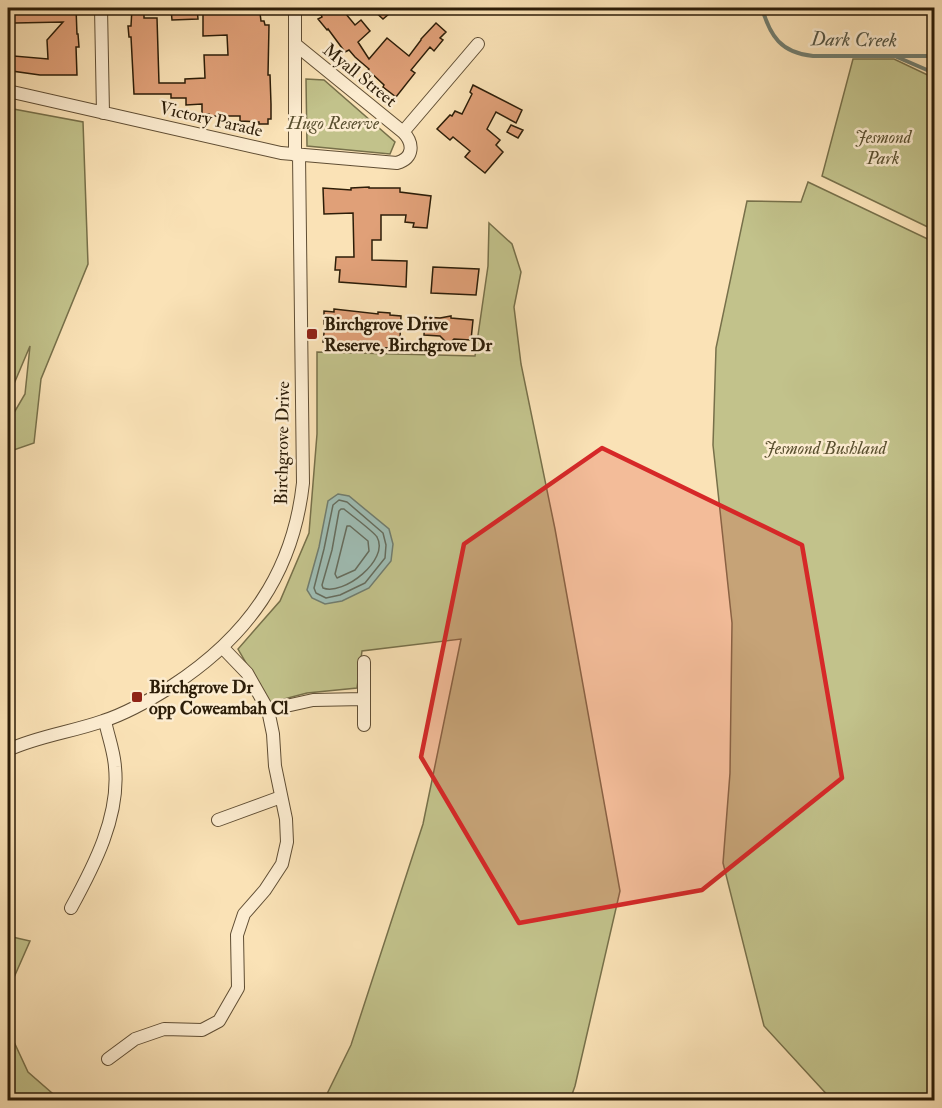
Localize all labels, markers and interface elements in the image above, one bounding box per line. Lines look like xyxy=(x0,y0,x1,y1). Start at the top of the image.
water label: Dark Creek xyxy=(810,26,897,53)
street label: Myall Street xyxy=(318,39,402,112)
street label: Victory Parade xyxy=(157,96,265,143)
park label: Hugo Reserve xyxy=(286,112,380,135)
park label: Jesmond Park xyxy=(855,126,913,170)
place label: Birchgrove Drive Reserve, Birchgrove Dr xyxy=(324,313,492,357)
marker: Birchgrove Drive Reserve, Birchgrove Dr xyxy=(305,327,319,341)
street label: Birchgrove Drive xyxy=(270,380,295,505)
park label: Jesmond Bushland xyxy=(764,437,888,460)
place label: Birchgrove Dr opp Coweambah Cl xyxy=(149,676,289,720)
marker: Birchgrove Dr opp Coweambah Cl xyxy=(130,690,144,704)

